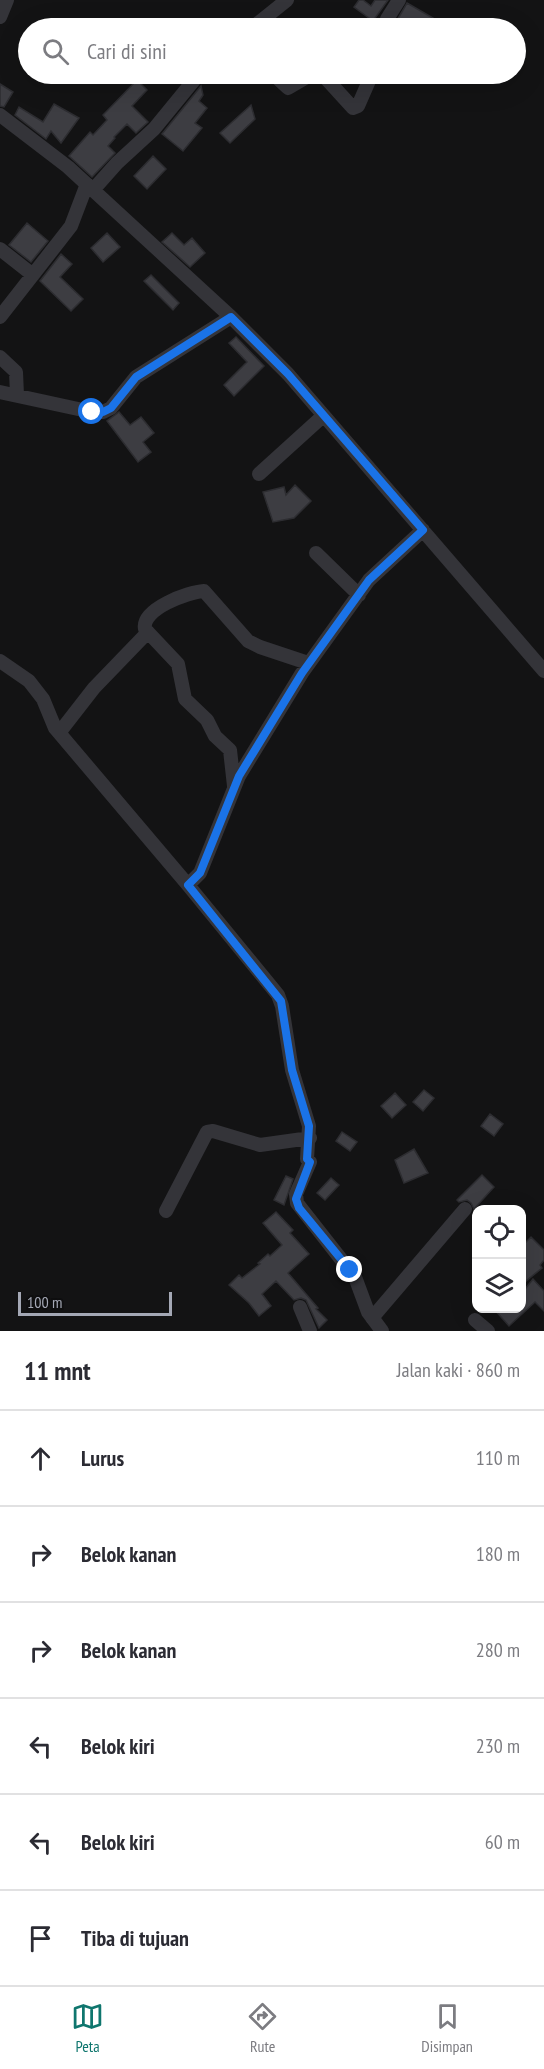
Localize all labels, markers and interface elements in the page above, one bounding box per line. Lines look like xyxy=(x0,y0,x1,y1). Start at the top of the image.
search box xyxy=(18,18,526,84)
icon: search xyxy=(39,35,72,68)
text: Cari di sini xyxy=(87,37,167,65)
route start xyxy=(78,398,104,424)
map controls xyxy=(472,1205,526,1313)
button: locate xyxy=(472,1205,526,1259)
route end xyxy=(336,1256,362,1282)
button: layers xyxy=(472,1259,526,1313)
scale bar xyxy=(18,1289,172,1316)
text: 100 m xyxy=(27,1292,62,1312)
text: 11 mnt xyxy=(24,1354,91,1387)
text: Jalan kaki · 860 m xyxy=(397,1357,520,1383)
icon: ahead xyxy=(24,1442,57,1475)
text: Lurus xyxy=(81,1444,124,1472)
text: 110 m xyxy=(476,1445,520,1471)
icon: right xyxy=(24,1538,57,1571)
text: Belok kanan xyxy=(81,1540,176,1568)
text: 180 m xyxy=(476,1541,520,1567)
icon: right xyxy=(24,1634,57,1667)
text: Belok kanan xyxy=(81,1636,176,1664)
text: 280 m xyxy=(476,1637,520,1663)
icon: left xyxy=(24,1730,57,1763)
text: Belok kiri xyxy=(81,1732,155,1760)
text: 230 m xyxy=(476,1733,520,1759)
icon: left xyxy=(24,1826,57,1859)
text: Belok kiri xyxy=(81,1828,155,1856)
text: 60 m xyxy=(485,1829,520,1855)
icon: arrive xyxy=(24,1922,57,1955)
text: Tiba di tujuan xyxy=(81,1924,189,1952)
tab: Peta xyxy=(71,2000,104,2056)
tab: Rute xyxy=(246,2000,279,2056)
tab: Disimpan xyxy=(421,2000,473,2056)

